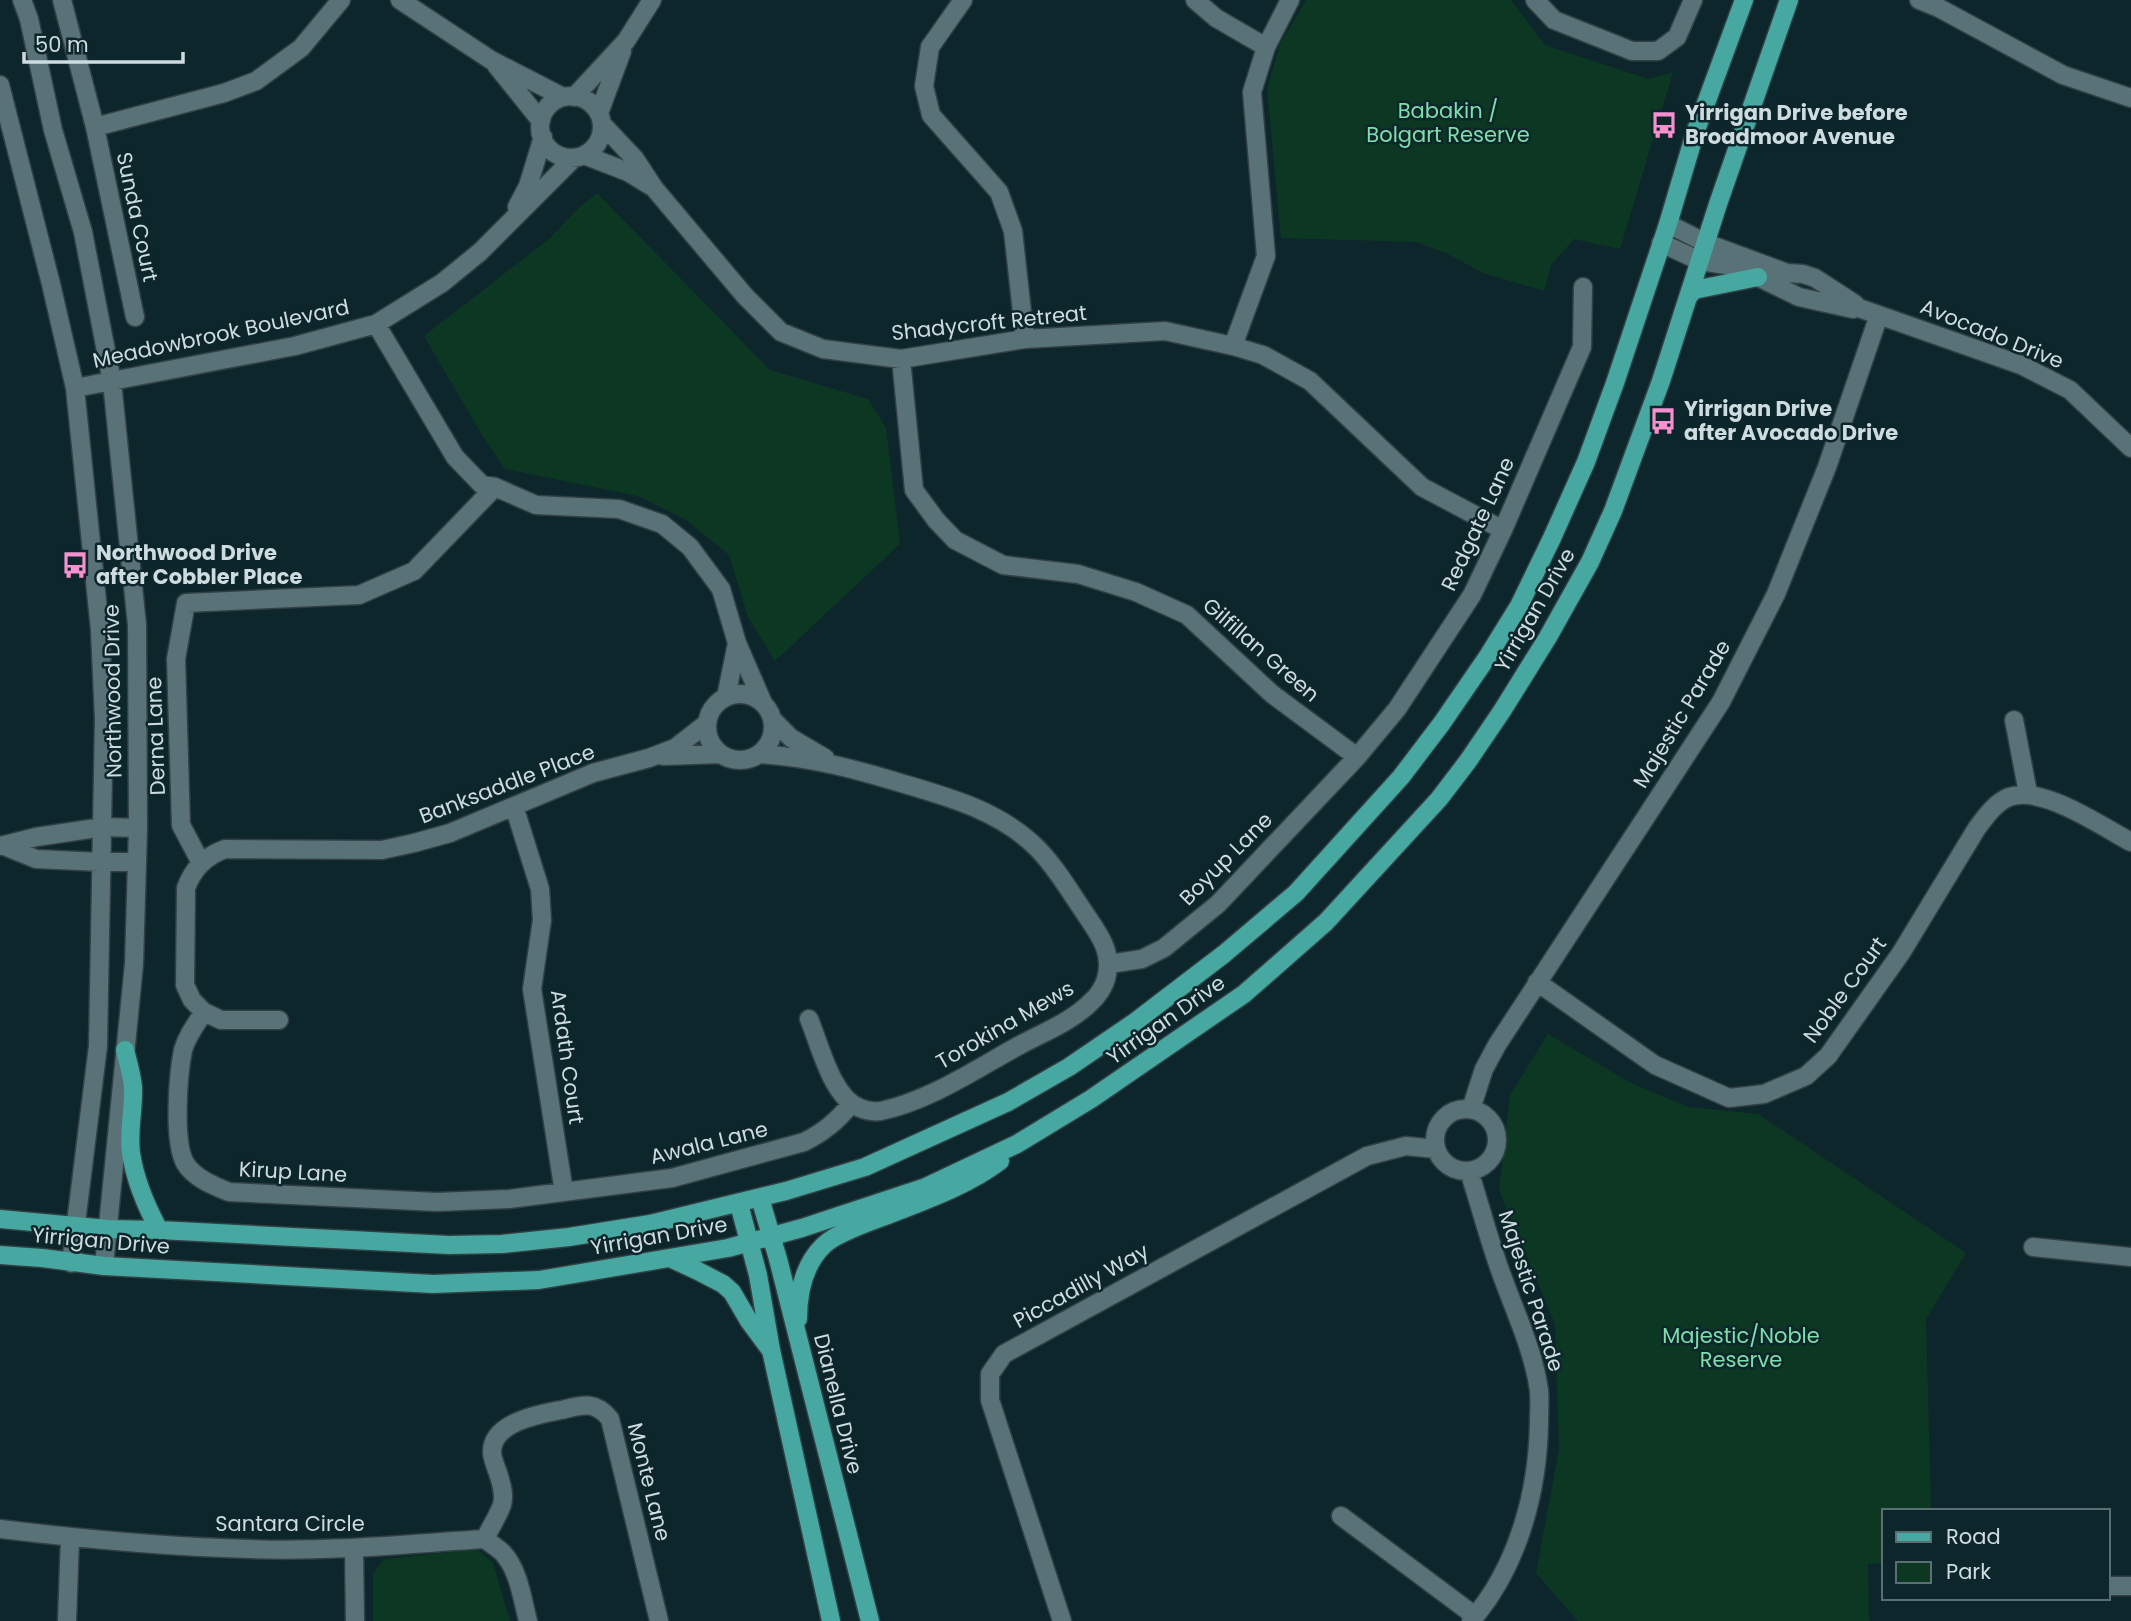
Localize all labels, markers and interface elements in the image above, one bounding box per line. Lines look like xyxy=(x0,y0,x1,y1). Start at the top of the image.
scale bar xyxy=(24,21,184,65)
text: 50 m xyxy=(35,30,89,59)
park label: Babakin / Bolgart Reserve xyxy=(1366,96,1530,149)
place label: Yirrigan Drive before Broadmoor Avenue xyxy=(1685,98,1908,151)
bus stop icon: Yirrigan Drive before Broadmoor Avenue xyxy=(1649,110,1679,140)
street label: Sunda Court xyxy=(110,149,165,284)
street label: Meadowbrook Boulevard xyxy=(90,292,352,375)
street label: Avocado Drive xyxy=(1916,292,2068,375)
street label: Shadycroft Retreat xyxy=(890,298,1088,347)
place label: Yirrigan Drive after Avocado Drive xyxy=(1684,394,1898,447)
bus stop icon: Yirrigan Drive after Avocado Drive xyxy=(1648,406,1678,436)
street label: Redgate Lane xyxy=(1434,452,1521,595)
place label: Northwood Drive after Cobbler Place xyxy=(96,538,302,591)
street label: Yirrigan Drive xyxy=(1487,543,1582,677)
bus stop icon: Northwood Drive after Cobbler Place xyxy=(60,550,90,580)
street label: Gilfillan Green xyxy=(1197,591,1326,708)
street label: Northwood Drive xyxy=(96,604,129,778)
street label: Majestic Parade xyxy=(1626,634,1737,793)
street label: Derna Lane xyxy=(139,676,172,796)
street label: Banksaddle Place xyxy=(415,737,599,830)
street label: Boyup Lane xyxy=(1173,806,1279,912)
street label: Noble Court xyxy=(1796,931,1893,1049)
street label: Yirrigan Drive xyxy=(1101,968,1231,1071)
street label: Torokina Mews xyxy=(931,973,1079,1076)
street label: Ardath Court xyxy=(544,988,591,1126)
street label: Awala Lane xyxy=(647,1114,771,1171)
street label: Kirup Lane xyxy=(238,1154,348,1189)
street label: Majestic Parade xyxy=(1492,1206,1571,1375)
street label: Yirrigan Drive xyxy=(588,1209,730,1262)
street label: Yirrigan Drive xyxy=(31,1220,171,1261)
street label: Piccadilly Way xyxy=(1008,1236,1154,1335)
park label: Majestic/Noble Reserve xyxy=(1662,1321,1820,1374)
street label: Dianella Drive xyxy=(807,1331,870,1477)
street label: Monte Lane xyxy=(621,1420,678,1544)
street label: Santara Circle xyxy=(215,1509,365,1538)
legend xyxy=(1882,1509,2110,1600)
text: Road xyxy=(1946,1522,2001,1551)
text: Park xyxy=(1946,1557,1991,1586)

